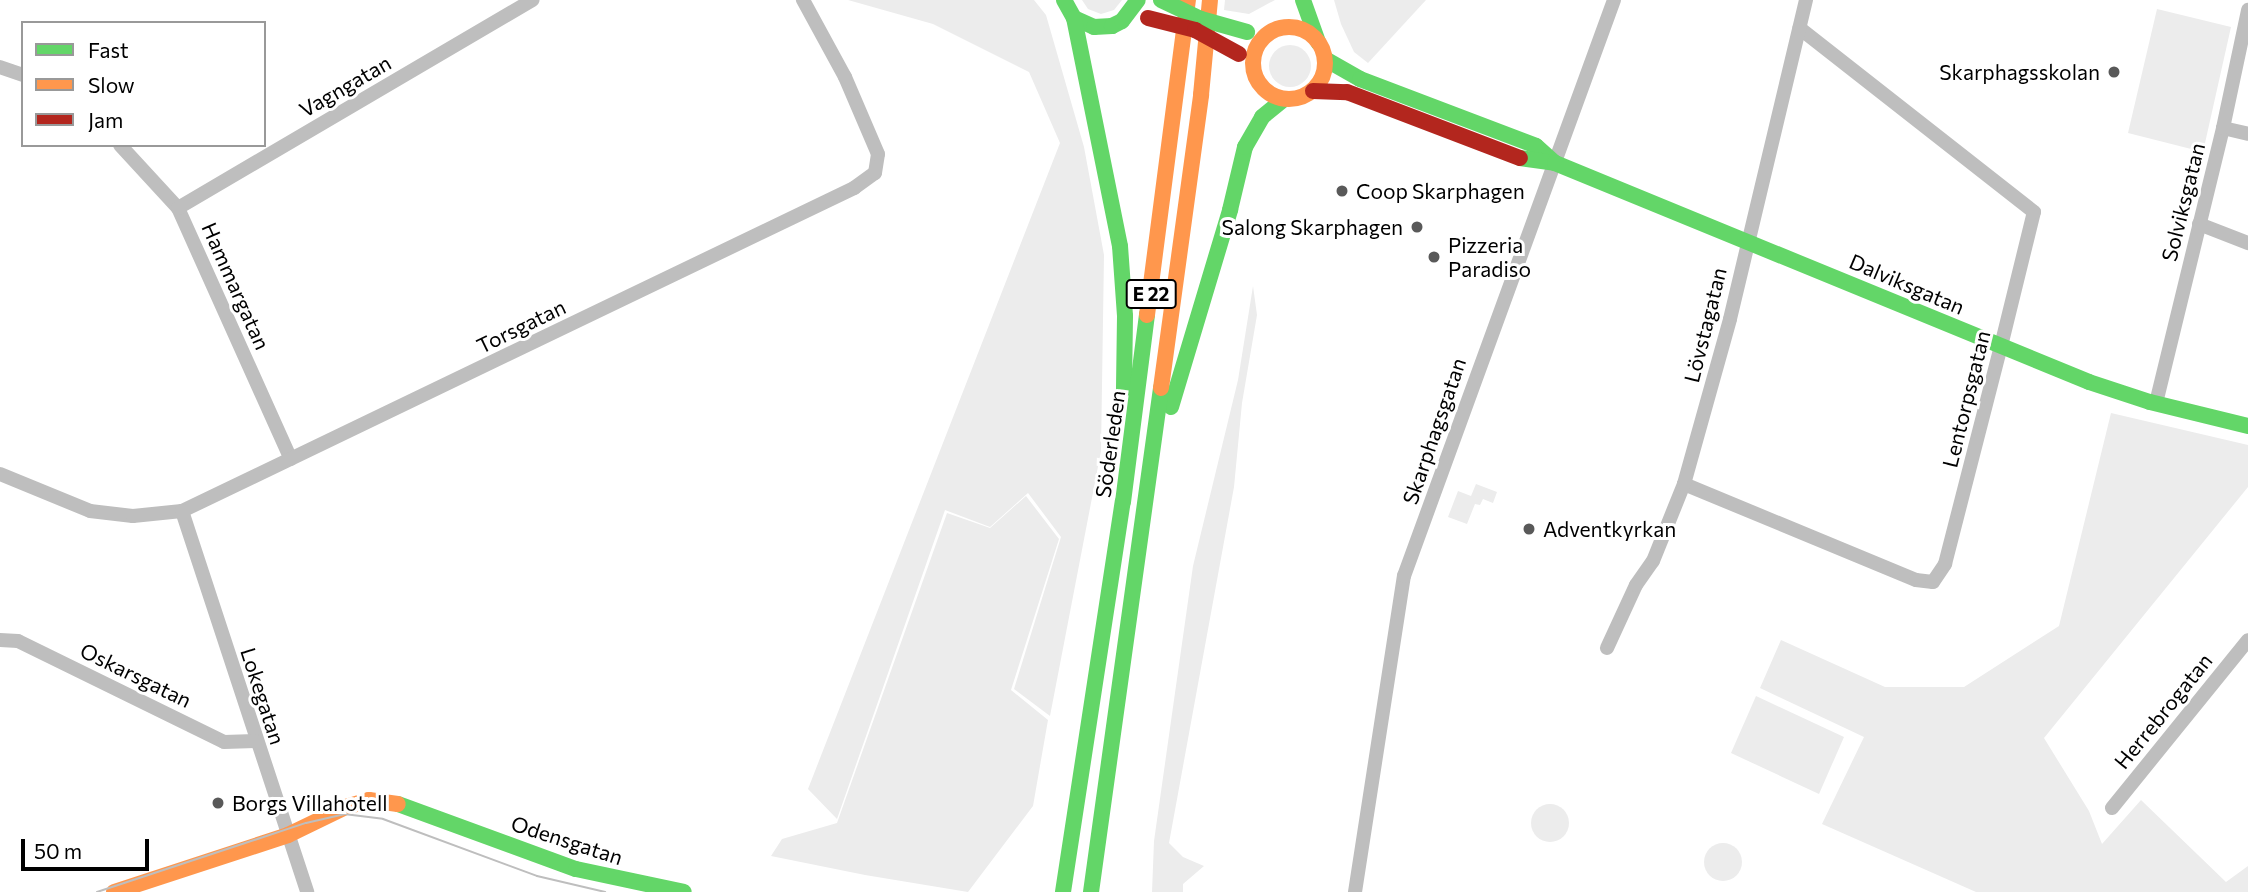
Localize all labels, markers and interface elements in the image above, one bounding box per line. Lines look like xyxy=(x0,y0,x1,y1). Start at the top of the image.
legend xyxy=(21,21,266,147)
text: Fast xyxy=(88,37,129,62)
street label: Vagngatan xyxy=(295,50,395,122)
place label: Skarphagsskolan xyxy=(1939,59,2100,85)
marker: Skarphagsskolan xyxy=(2106,64,2122,80)
text: Slow xyxy=(88,72,135,97)
text: Jam xyxy=(88,107,123,132)
street label: Solviksgatan xyxy=(2156,140,2210,264)
place label: Coop Skarphagen xyxy=(1356,178,1525,204)
marker: Coop Skarphagen xyxy=(1334,183,1350,199)
place label: Salong Skarphagen xyxy=(1222,214,1403,240)
street label: Hammargatan xyxy=(197,218,275,354)
marker: Salong Skarphagen xyxy=(1409,219,1425,235)
place label: Pizzeria Paradiso xyxy=(1448,232,1531,282)
street label: Dalviksgatan xyxy=(1846,248,1968,320)
marker: Pizzeria Paradiso xyxy=(1426,249,1442,265)
street label: Lövstagatan xyxy=(1679,265,1731,385)
road number: E 22 xyxy=(1125,278,1177,310)
street label: Torsgatan xyxy=(472,294,570,358)
street label: Lentorpsgatan xyxy=(1937,328,1995,470)
street label: Skarphagsgatan xyxy=(1397,354,1471,508)
street label: Söderleden xyxy=(1090,389,1130,499)
place label: Adventkyrkan xyxy=(1543,516,1676,542)
marker: Adventkyrkan xyxy=(1521,521,1537,537)
street label: Oskarsgatan xyxy=(76,637,196,713)
street label: Lokegatan xyxy=(236,644,290,748)
street label: Herrebrogatan xyxy=(2109,648,2217,774)
place label: Borgs Villahotell xyxy=(232,790,388,816)
marker: Borgs Villahotell xyxy=(210,795,226,811)
street label: Odensgatan xyxy=(508,810,626,870)
scale bar xyxy=(24,826,152,870)
text: 50 m xyxy=(34,838,82,863)

